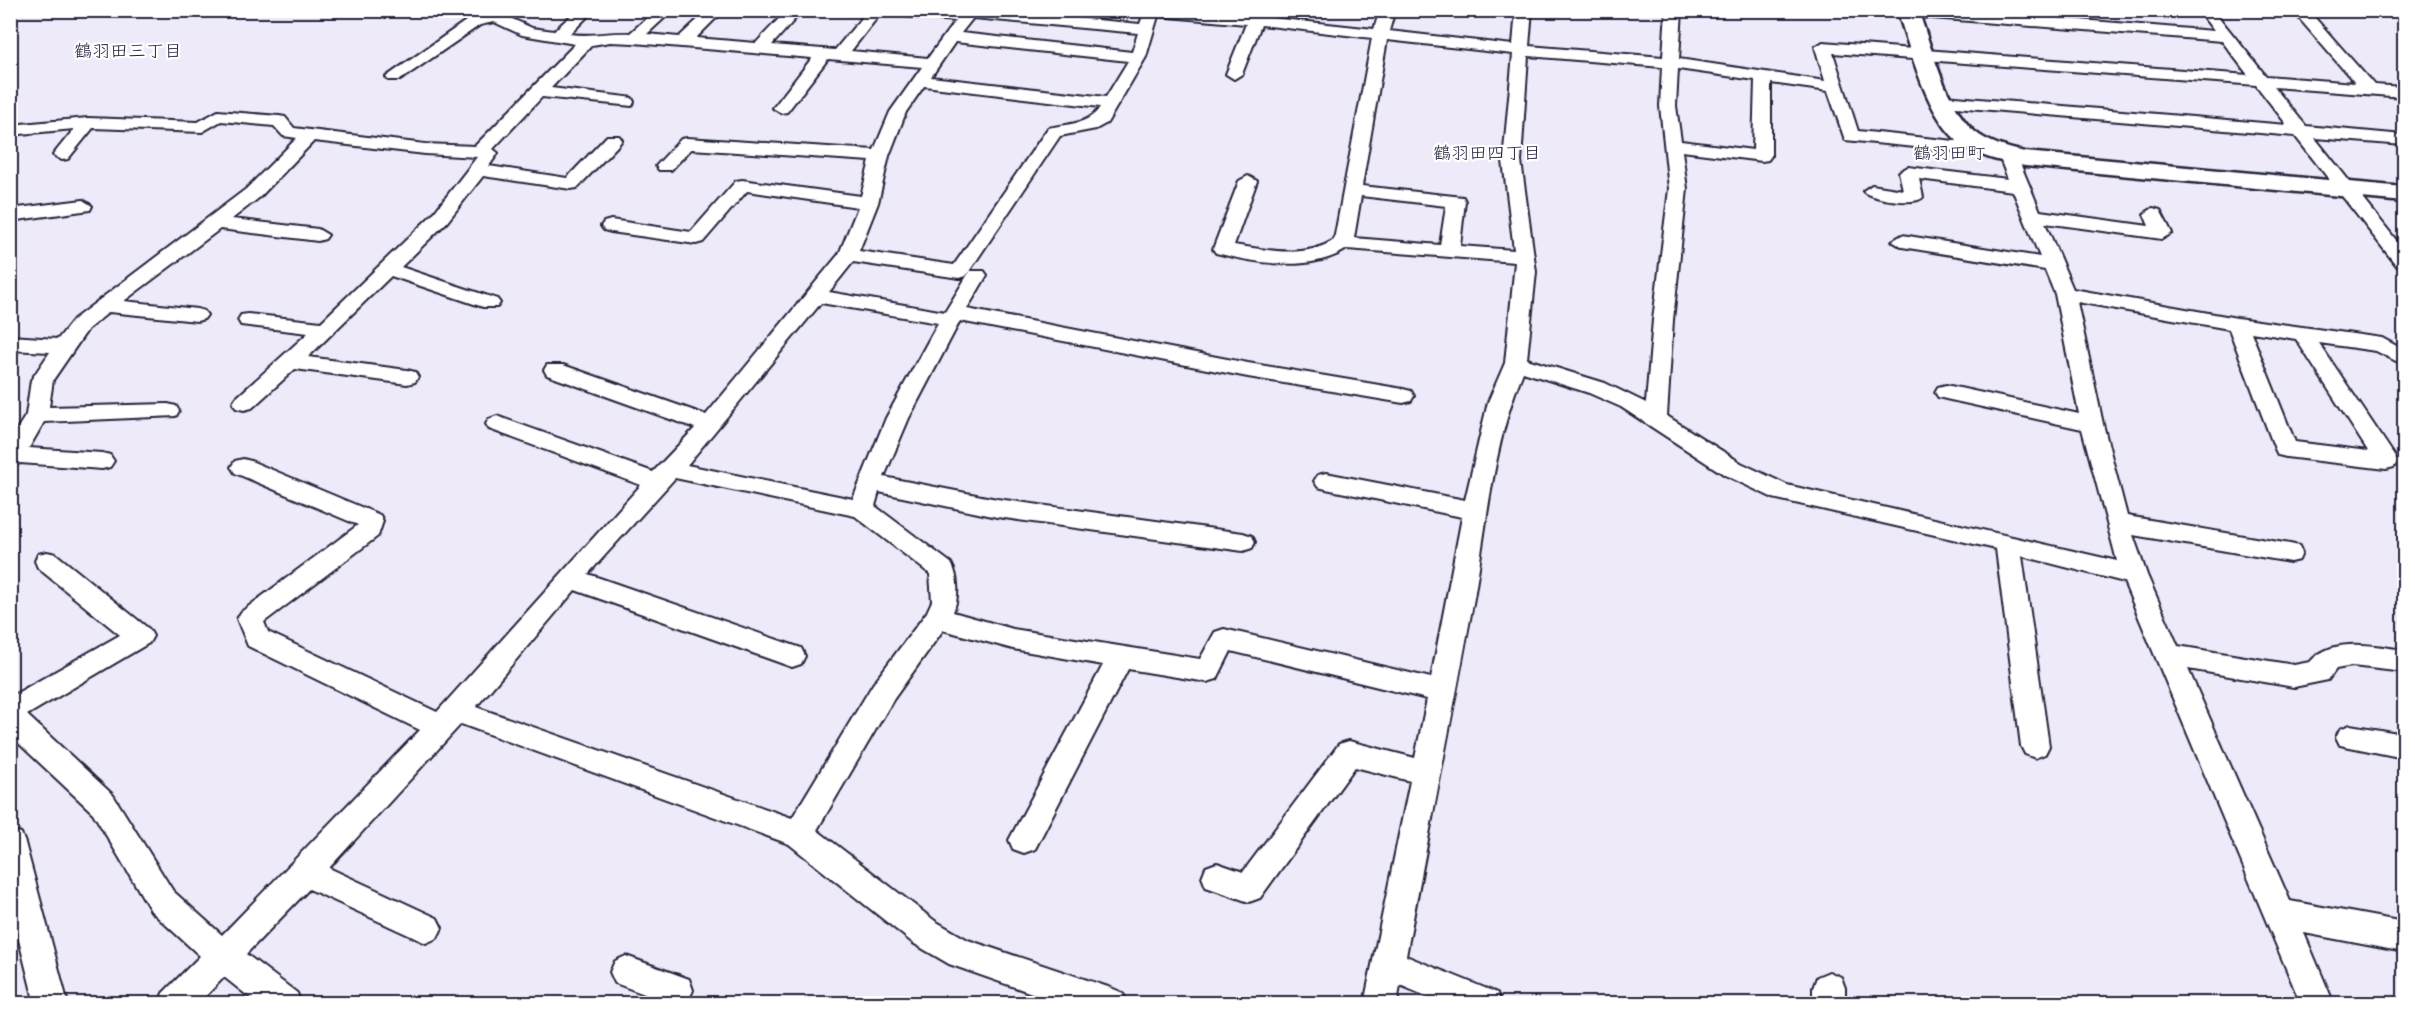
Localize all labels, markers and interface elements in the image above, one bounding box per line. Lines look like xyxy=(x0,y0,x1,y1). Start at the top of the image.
district label: 鶴羽田三丁目 xyxy=(74,41,182,66)
district label: 鶴羽田四丁目 xyxy=(1433,143,1541,168)
district label: 鶴羽田町 xyxy=(1913,143,1985,168)

